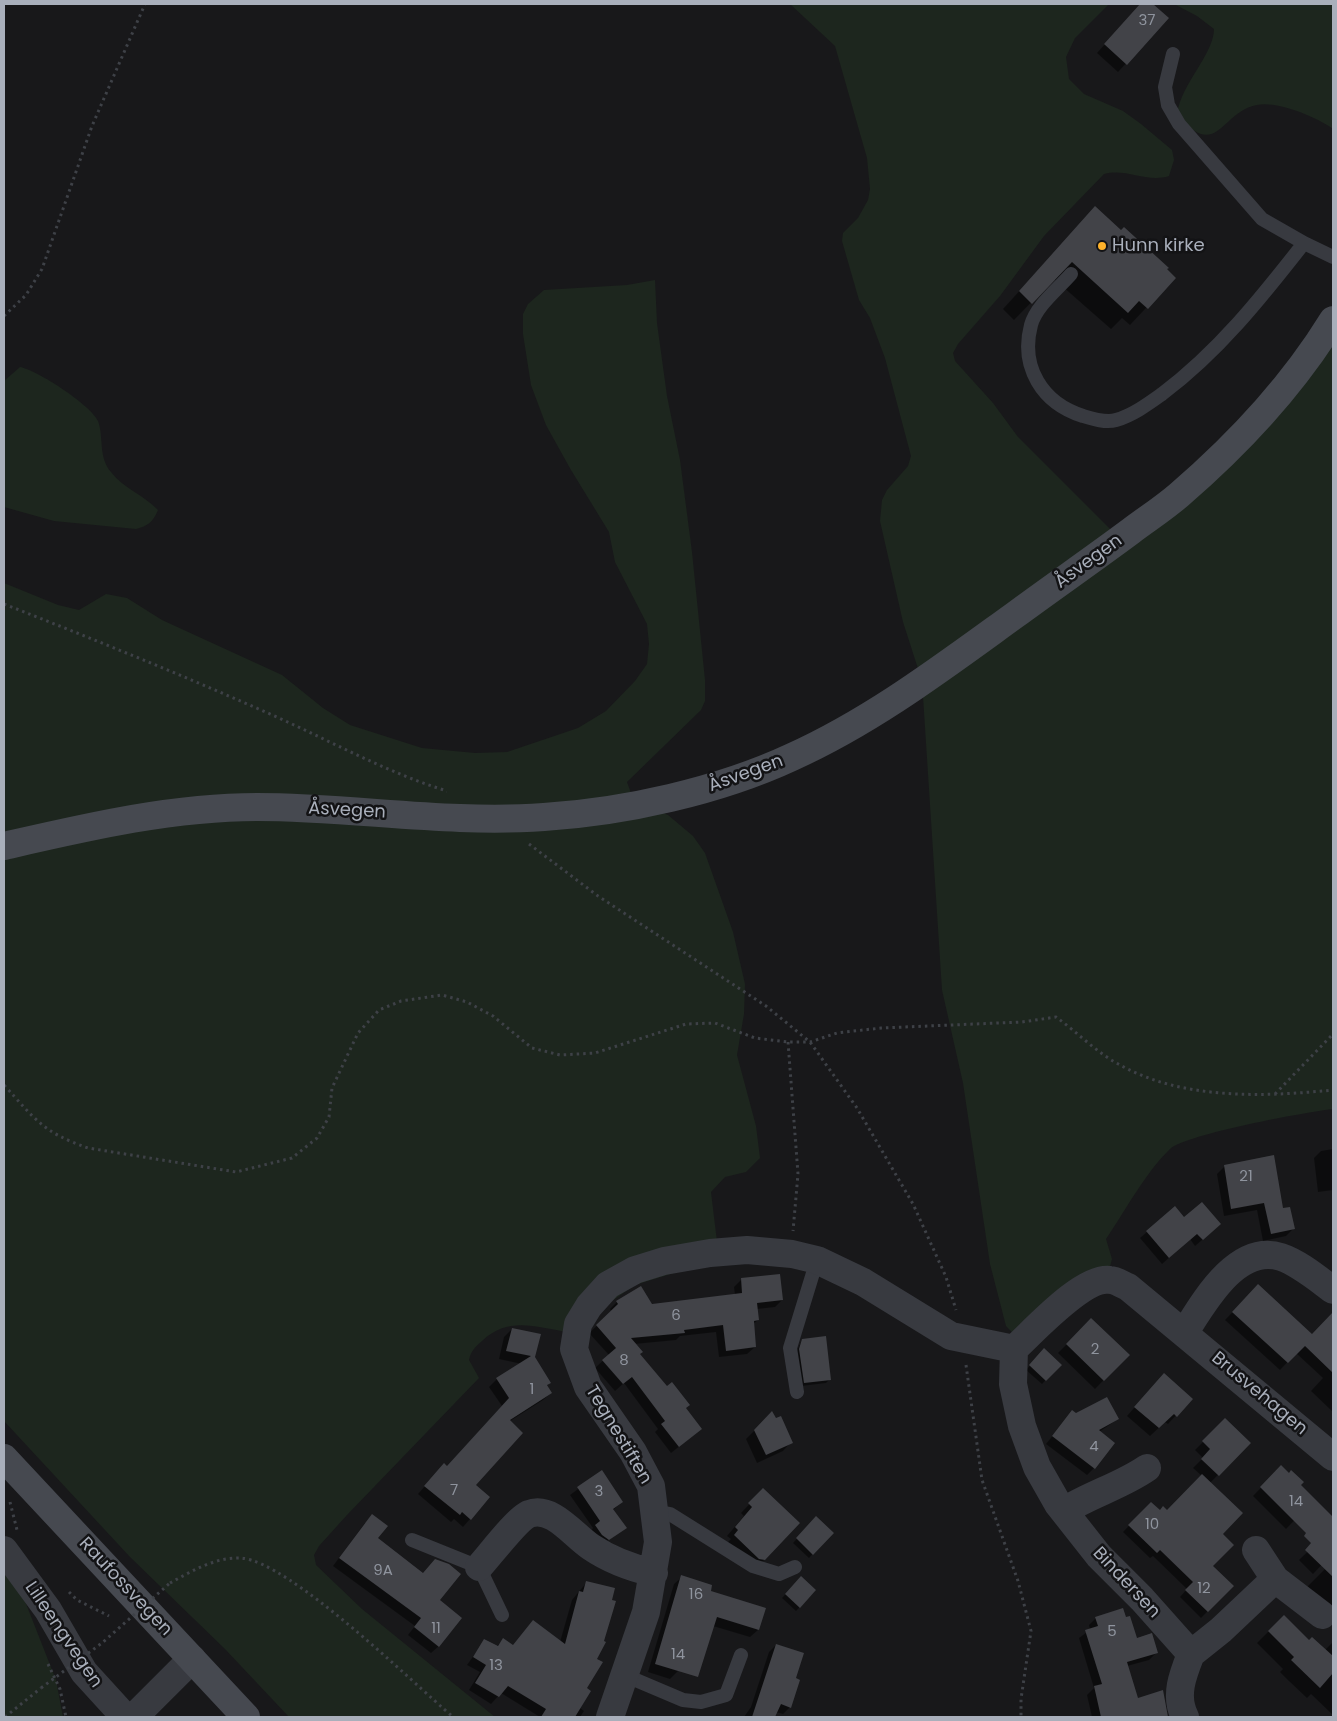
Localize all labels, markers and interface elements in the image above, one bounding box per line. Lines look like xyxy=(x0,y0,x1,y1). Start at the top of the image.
house number: 37 xyxy=(1138,12,1156,30)
place label: Hunn kirke xyxy=(1112,235,1205,257)
marker: Hunn kirke xyxy=(1096,240,1108,252)
street label: Åsvegen xyxy=(1051,530,1127,594)
street label: Åsvegen xyxy=(706,751,786,797)
street label: Åsvegen xyxy=(308,798,386,824)
house number: 21 xyxy=(1239,1168,1253,1186)
house number: 6 xyxy=(671,1307,681,1325)
house number: 2 xyxy=(1091,1341,1099,1359)
street label: Brusvehagen xyxy=(1207,1348,1311,1440)
house number: 8 xyxy=(619,1352,629,1370)
house number: 1 xyxy=(530,1381,534,1399)
street label: Tegnestiften xyxy=(580,1382,656,1488)
house number: 4 xyxy=(1089,1438,1099,1456)
house number: 7 xyxy=(450,1482,458,1500)
house number: 3 xyxy=(595,1483,603,1501)
house number: 14 xyxy=(1289,1493,1303,1511)
house number: 10 xyxy=(1145,1516,1159,1534)
street label: Raufossvegen xyxy=(74,1533,176,1641)
street label: Bindersen xyxy=(1088,1543,1164,1623)
house number: 9A xyxy=(373,1562,393,1580)
street label: Lilleengvegen xyxy=(20,1578,106,1692)
house number: 12 xyxy=(1197,1580,1211,1598)
house number: 16 xyxy=(689,1586,703,1604)
house number: 11 xyxy=(431,1620,441,1638)
house number: 5 xyxy=(1107,1623,1117,1641)
house number: 14 xyxy=(671,1646,685,1664)
house number: 13 xyxy=(489,1657,503,1675)

